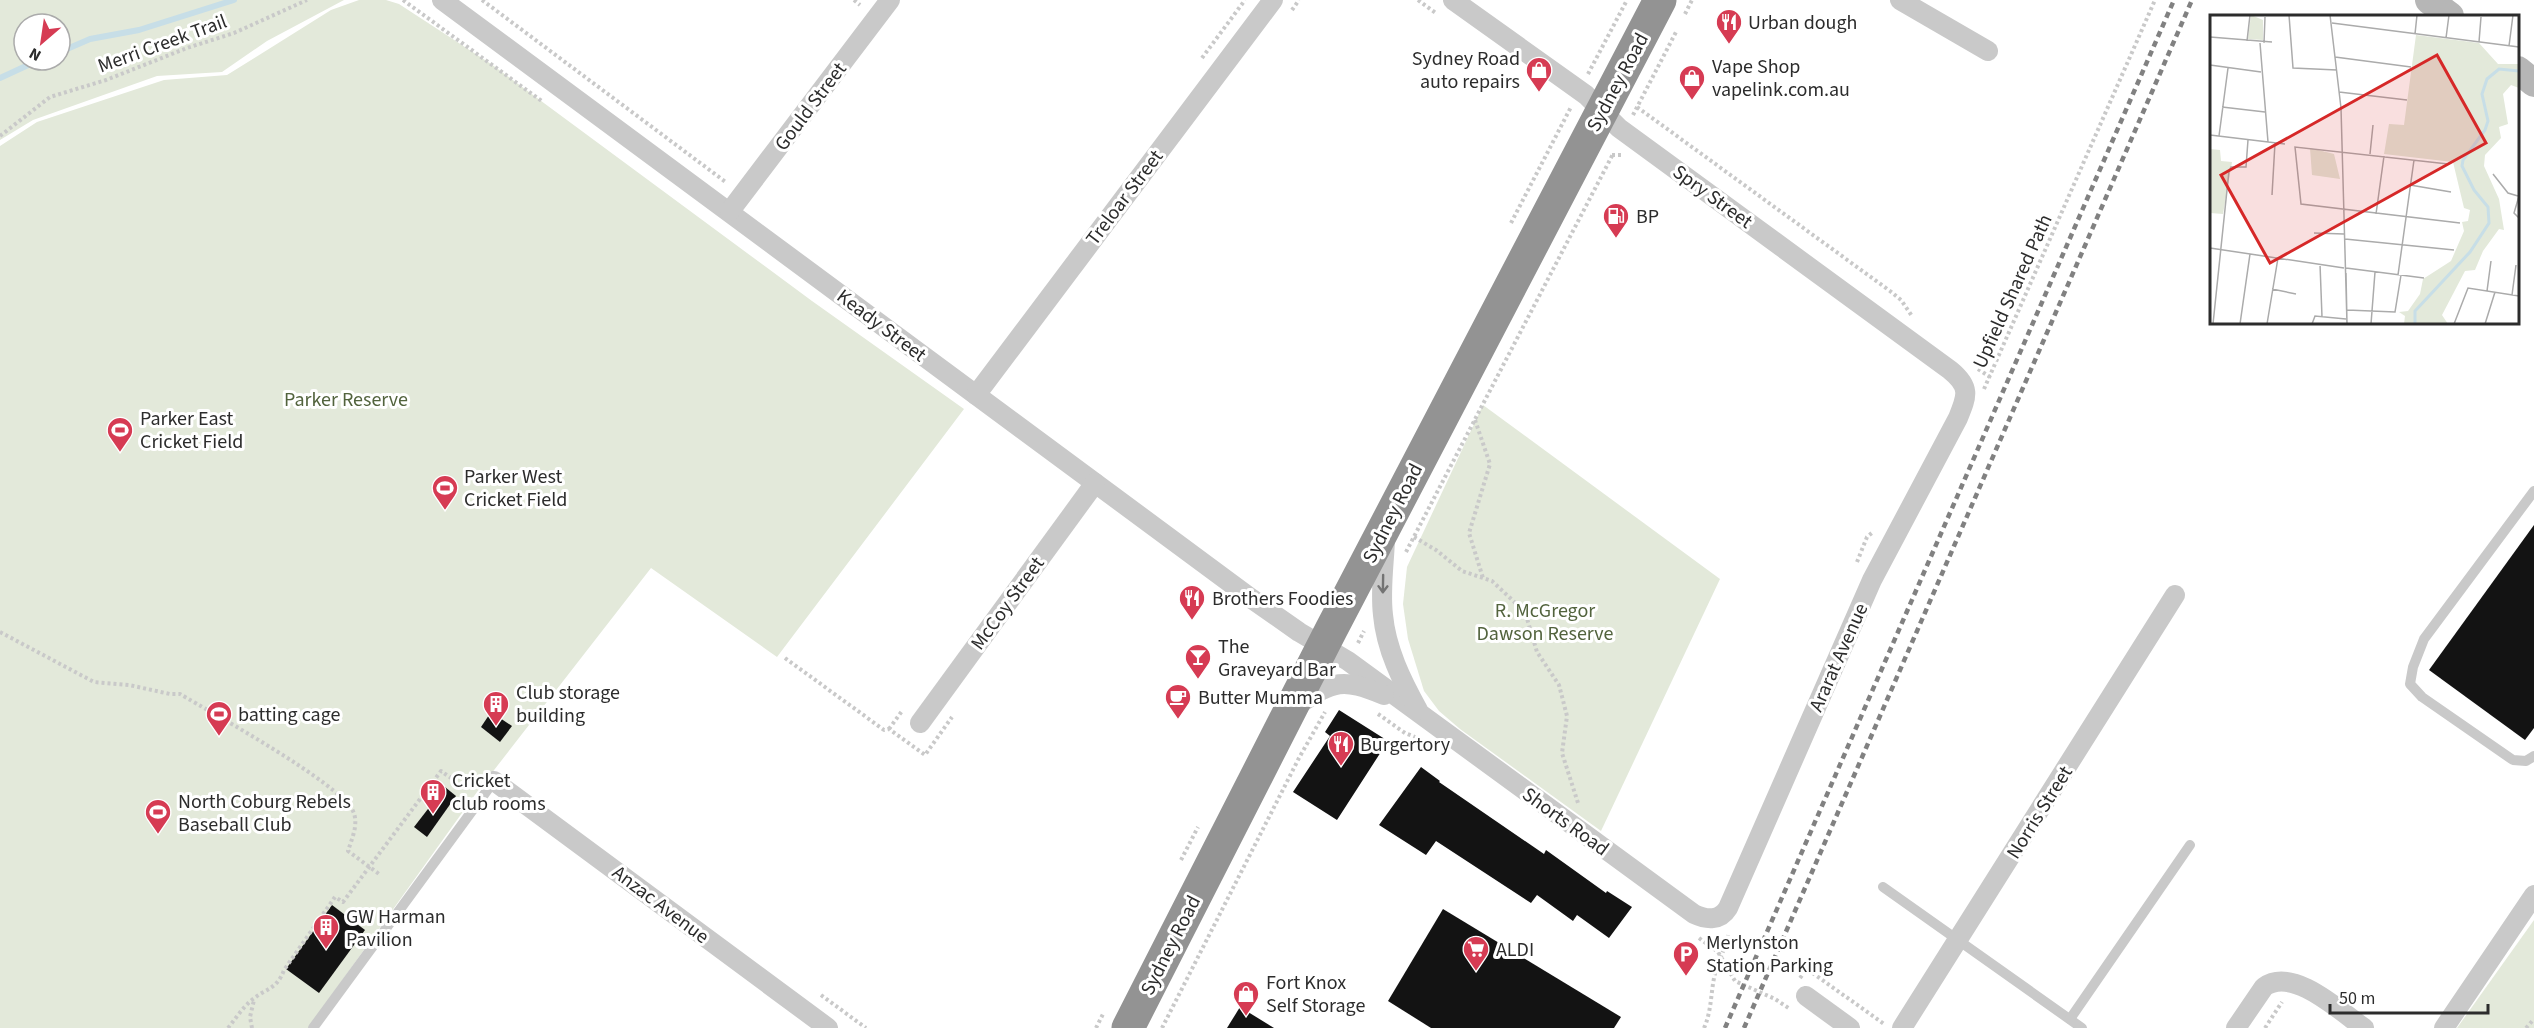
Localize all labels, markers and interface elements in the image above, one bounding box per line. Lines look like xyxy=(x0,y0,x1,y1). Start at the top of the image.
restaurant icon: Urban dough xyxy=(1714,7,1744,45)
street label: Merri Creek Trail xyxy=(94,8,231,80)
place label: Urban dough xyxy=(1748,9,1857,37)
north arrow xyxy=(12,12,72,72)
inset map xyxy=(2210,15,2519,324)
street label: Sydney Road xyxy=(1580,28,1656,137)
text: N xyxy=(25,42,45,66)
place label: Sydney Road auto repairs xyxy=(1412,45,1520,96)
place label: Vape Shop vapelink.com.au xyxy=(1712,53,1850,104)
shop icon: Sydney Road auto repairs xyxy=(1524,55,1554,93)
street label: Gould Street xyxy=(768,56,854,157)
shop icon: Vape Shop vapelink.com.au xyxy=(1677,63,1707,101)
street label: Treloar Street xyxy=(1080,144,1170,251)
street label: Spry Street xyxy=(1667,158,1758,236)
fuel station icon: BP xyxy=(1601,201,1631,239)
place label: BP xyxy=(1636,203,1659,231)
street label: Upfield Shared Path xyxy=(1966,210,2059,373)
street label: Keady Street xyxy=(831,283,932,369)
park label: Parker Reserve xyxy=(284,386,408,414)
place label: Parker East Cricket Field xyxy=(140,405,243,456)
sports icon: Parker East Cricket Field xyxy=(105,415,135,453)
street label: Sydney Road xyxy=(1356,459,1430,568)
place label: Parker West Cricket Field xyxy=(464,463,567,514)
sports icon: Parker West Cricket Field xyxy=(430,473,460,511)
street label: McCoy Street xyxy=(964,551,1051,656)
one-way arrow xyxy=(1377,573,1389,593)
restaurant icon: Brothers Foodies xyxy=(1177,583,1207,621)
place label: Brothers Foodies xyxy=(1212,585,1353,613)
park label: R. McGregor Dawson Reserve xyxy=(1477,597,1614,648)
street label: Ararat Avenue xyxy=(1803,599,1875,716)
place label: The Graveyard Bar xyxy=(1218,633,1336,684)
bar icon: The Graveyard Bar xyxy=(1183,642,1213,680)
place label: Club storage building xyxy=(516,679,620,730)
cafe icon: Butter Mumma xyxy=(1163,682,1193,720)
place label: Butter Mumma xyxy=(1198,684,1323,712)
building icon: Club storage building xyxy=(481,689,511,727)
sports icon: batting cage xyxy=(204,699,234,737)
place label: batting cage xyxy=(238,701,340,729)
restaurant icon: Burgertory xyxy=(1326,729,1356,767)
place label: Burgertory xyxy=(1360,731,1451,759)
street label: Norris Street xyxy=(2000,760,2080,865)
place label: Cricket club rooms xyxy=(452,767,546,818)
building icon: Cricket club rooms xyxy=(418,777,448,815)
street label: Shorts Road xyxy=(1516,781,1615,863)
place label: North Coburg Rebels Baseball Club xyxy=(178,788,351,839)
sports icon: North Coburg Rebels Baseball Club xyxy=(143,797,173,835)
street label: Anzac Avenue xyxy=(606,859,715,951)
street label: Sydney Road xyxy=(1134,891,1208,1000)
place label: GW Harman Pavilion xyxy=(346,903,446,954)
building icon: GW Harman Pavilion xyxy=(311,912,341,950)
place label: Merlynston Station Parking xyxy=(1706,929,1833,980)
supermarket icon: ALDI xyxy=(1461,934,1491,972)
place label: ALDI xyxy=(1496,936,1534,964)
parking icon: Merlynston Station Parking xyxy=(1671,939,1701,977)
place label: Fort Knox Self Storage xyxy=(1266,969,1365,1020)
scale bar xyxy=(2330,977,2488,1015)
shop icon: Fort Knox Self Storage xyxy=(1231,979,1261,1017)
text: 50 m xyxy=(2339,986,2375,1011)

